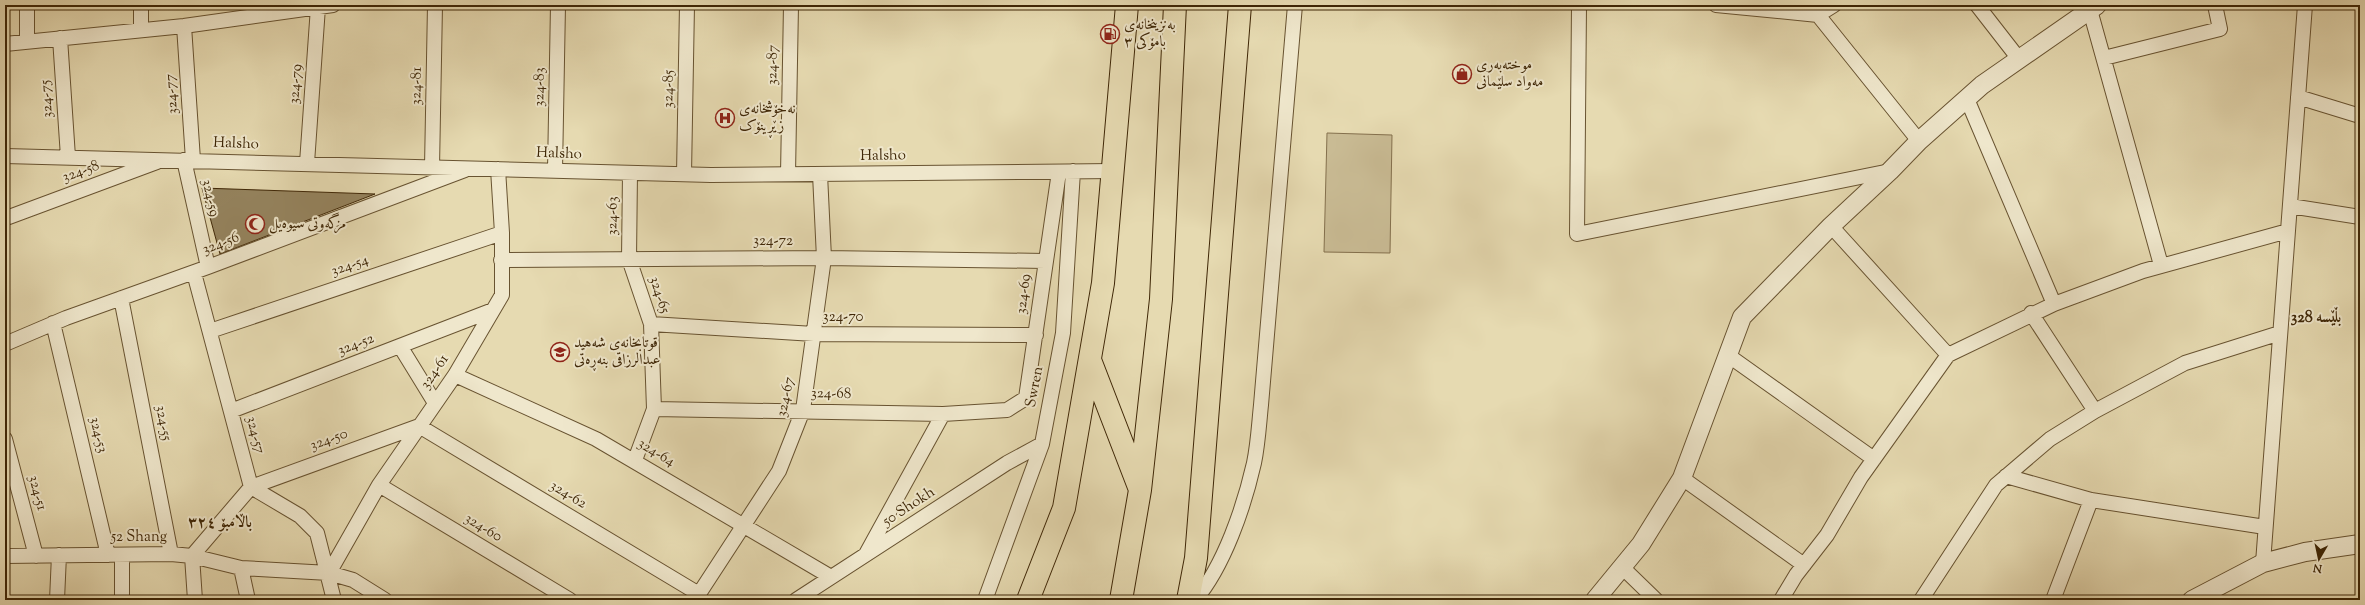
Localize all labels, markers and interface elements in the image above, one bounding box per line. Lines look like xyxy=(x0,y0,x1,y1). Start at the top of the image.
place label: بەنزینخانەی بامۆکی ٣ xyxy=(1124,15,1176,53)
fuel station icon: بەنزینخانەی بامۆکی ٣ xyxy=(1099,23,1121,45)
street label: 324-87 xyxy=(762,44,784,85)
place label: موختەبەری مەواد سلێمانی xyxy=(1476,55,1543,93)
street label: 324-79 xyxy=(284,63,308,105)
shop icon: موختەبەری مەواد سلێمانی xyxy=(1451,63,1473,85)
street label: 324-81 xyxy=(406,67,428,105)
street label: 324-83 xyxy=(529,67,551,107)
street label: 324-85 xyxy=(658,70,680,108)
street label: 324-77 xyxy=(160,73,184,115)
street label: 324-75 xyxy=(35,79,59,119)
place label: نەخۆشخانەی زێڕینۆک xyxy=(739,99,796,138)
hospital icon: نەخۆشخانەی زێڕینۆک xyxy=(714,107,736,129)
street label: Halsho xyxy=(213,133,259,155)
street label: Halsho xyxy=(536,143,582,165)
street label: Halsho xyxy=(860,145,906,167)
street label: 324-58 xyxy=(59,156,103,188)
street label: 324-59 xyxy=(195,177,225,219)
street label: 324-63 xyxy=(602,196,624,236)
place label: مزگەوتی سیوەیل xyxy=(269,212,346,235)
mosque icon: مزگەوتی سیوەیل xyxy=(244,213,266,235)
street label: 324-56 xyxy=(199,227,243,261)
street label: 324-72 xyxy=(753,231,793,252)
street label: 324-54 xyxy=(328,250,372,282)
street label: 324-69 xyxy=(1011,273,1037,315)
street label: 324-65 xyxy=(643,274,675,316)
district label: بڵێسە 328 xyxy=(2291,306,2341,330)
street label: 324-70 xyxy=(823,307,863,328)
street label: 324-52 xyxy=(335,328,377,362)
place label: قوتابخانەی شەهید عبدالرزاقی بنەڕەتی xyxy=(574,333,660,371)
school or university icon: قوتابخانەی شەهید عبدالرزاقی بنەڕەتی xyxy=(549,341,571,363)
street label: 324-61 xyxy=(416,350,454,394)
street label: Swren xyxy=(1021,364,1049,409)
street label: 324-67 xyxy=(772,374,801,419)
street label: 324-68 xyxy=(811,383,851,405)
street label: 324-55 xyxy=(149,403,177,443)
street label: 324-57 xyxy=(240,414,270,457)
street label: 324-53 xyxy=(83,415,113,455)
street label: 324-50 xyxy=(307,423,351,456)
street label: 324-64 xyxy=(633,434,679,473)
street label: 324-51 xyxy=(22,473,52,513)
street label: 324-62 xyxy=(545,476,591,514)
street label: 50 Shokh xyxy=(878,482,940,532)
street label: 324-60 xyxy=(460,508,506,548)
district label: باڵامبۆ ٣٢٤ xyxy=(188,512,252,535)
street label: 52 Shang xyxy=(110,527,167,548)
north arrow xyxy=(2299,539,2339,579)
text: N xyxy=(2312,559,2324,577)

